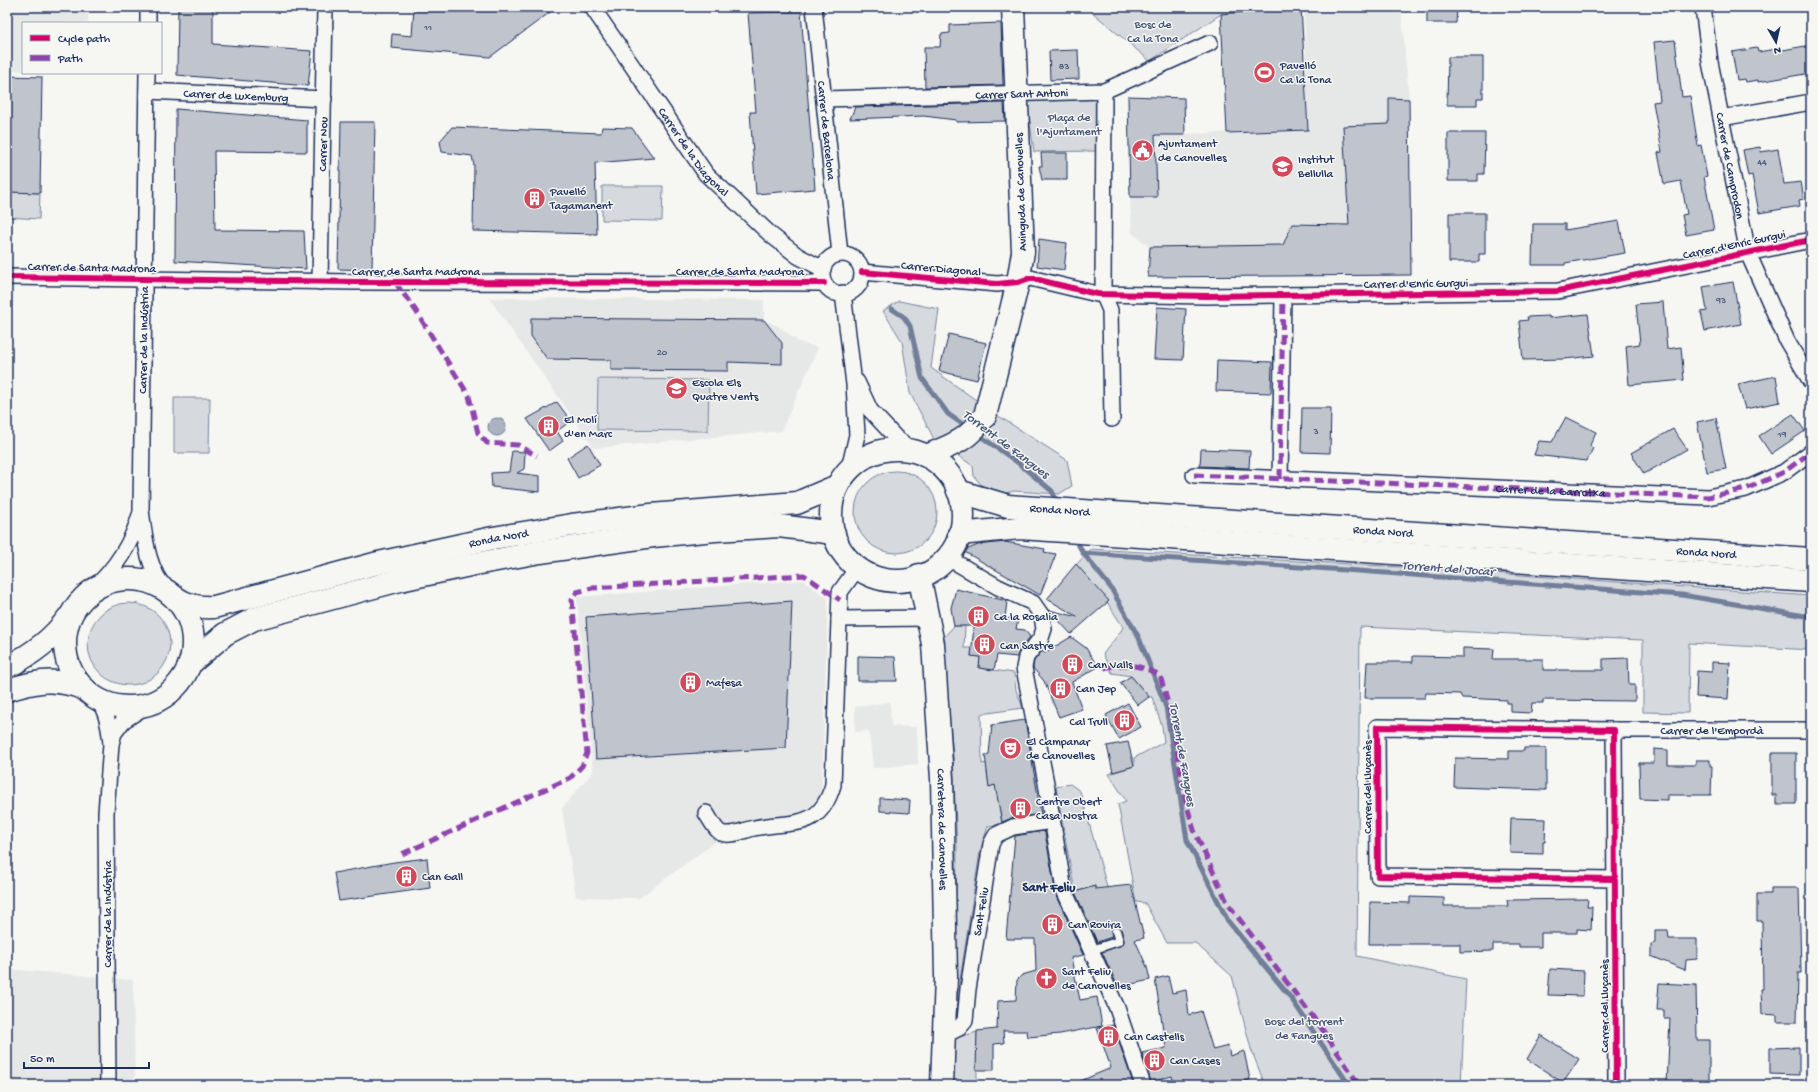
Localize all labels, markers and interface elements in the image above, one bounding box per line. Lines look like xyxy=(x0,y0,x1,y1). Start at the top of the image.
park label: Bosc de Ca la Tona xyxy=(1127,19,1179,47)
legend xyxy=(22,22,162,74)
house number: 11 xyxy=(423,22,432,34)
north arrow xyxy=(1756,22,1796,62)
text: Cycle path xyxy=(58,33,111,47)
text: N xyxy=(1773,43,1782,56)
text: Path xyxy=(57,53,83,67)
sports icon: Pavelló Ca la Tona xyxy=(1251,59,1277,85)
place label: Pavelló Ca la Tona xyxy=(1279,60,1332,88)
house number: 83 xyxy=(1059,61,1069,73)
street label: Carrer de Barcelona xyxy=(813,80,837,181)
street label: Carrer Sant Antoni xyxy=(975,87,1069,104)
street label: Carrer de Luxemburg xyxy=(183,88,289,106)
street label: Carrer de la Diagonal xyxy=(654,106,731,201)
park label: Plaça de l'Ajuntament xyxy=(1037,112,1102,140)
street label: Carrer de Camprodon xyxy=(1711,112,1746,221)
street label: Carrer Nou xyxy=(317,116,332,172)
street label: Avinguda de Canovelles xyxy=(1013,132,1031,251)
public building icon: Ajuntament de Canovelles xyxy=(1129,137,1155,163)
place label: Ajuntament de Canovelles xyxy=(1158,138,1227,166)
school or university icon: Institut Bellulla xyxy=(1270,153,1296,179)
place label: Institut Bellulla xyxy=(1297,154,1335,182)
house number: 44 xyxy=(1757,157,1767,169)
building icon: Pavelló Tagamanent xyxy=(522,185,548,211)
place label: Pavelló Tagamanent xyxy=(549,186,614,214)
street label: Carrer d'Enric Gurgui xyxy=(1682,228,1787,264)
street label: Carrer Diagonal xyxy=(900,260,982,280)
street label: Carrer de Santa Madrona xyxy=(28,261,157,277)
street label: Carrer de Santa Madrona xyxy=(352,266,480,280)
street label: Carrer de Santa Madrona xyxy=(676,266,804,280)
street label: Carrer d'Enric Gurgui xyxy=(1364,277,1469,293)
street label: Carrer de la Indústria xyxy=(137,286,153,394)
house number: 93 xyxy=(1715,295,1726,307)
house number: 20 xyxy=(657,347,668,359)
school or university icon: Escola Els Quatre Vents xyxy=(663,376,689,402)
place label: Escola Els Quatre Vents xyxy=(692,377,759,405)
water label: Torrent de Fangues xyxy=(959,408,1053,483)
building icon: El Molí d'en Marc xyxy=(535,413,561,439)
place label: El Molí d'en Marc xyxy=(564,414,613,442)
house number: 3 xyxy=(1312,426,1319,438)
house number: 19 xyxy=(1776,429,1787,441)
street label: Carrer de la Garrotxa xyxy=(1495,483,1606,502)
street label: Ronda Nord xyxy=(1029,502,1091,520)
street label: Ronda Nord xyxy=(1352,524,1414,542)
street label: Ronda Nord xyxy=(468,527,530,552)
street label: Ronda Nord xyxy=(1676,545,1738,563)
water label: Torrent del Jocar xyxy=(1401,559,1497,580)
building icon: Ca la Rosalia xyxy=(966,603,992,629)
place label: Ca la Rosalia xyxy=(994,611,1058,625)
building icon: Can Sastre xyxy=(972,632,998,658)
place label: Can Sastre xyxy=(1000,640,1055,654)
building icon: Can Valls xyxy=(1060,651,1086,677)
place label: Can Valls xyxy=(1088,659,1133,673)
building icon: Mafesa xyxy=(677,669,703,695)
building icon: Can Jep xyxy=(1048,675,1074,701)
place label: Mafesa xyxy=(706,677,742,691)
place label: Can Jep xyxy=(1076,683,1116,697)
water label: Torrent de Fangues xyxy=(1165,702,1198,808)
building icon: Cal Trull xyxy=(1111,708,1137,734)
place label: Cal Trull xyxy=(1070,716,1108,730)
street label: Carrer de l'Empordà xyxy=(1661,725,1764,739)
theatre icon: El Campanar de Canovelles xyxy=(998,735,1024,761)
place label: El Campanar de Canovelles xyxy=(1026,736,1095,764)
street label: Carrer del Lluçanès xyxy=(1362,740,1376,834)
street label: Carretera de Canovelles xyxy=(932,768,949,891)
building icon: Centre Obert Casa Nostra xyxy=(1007,795,1033,821)
place label: Centre Obert Casa Nostra xyxy=(1036,796,1103,824)
street label: Carrer de la Indústria xyxy=(102,860,116,968)
building icon: Can Gall xyxy=(394,863,420,889)
place label: Can Gall xyxy=(422,871,464,885)
district label: Sant Feliu xyxy=(1023,881,1076,896)
street label: Sant Feliu xyxy=(972,886,993,937)
building icon: Can Rovira xyxy=(1040,911,1066,937)
place label: Can Rovira xyxy=(1068,919,1121,933)
street label: Carrer del Lluçanès xyxy=(1599,959,1613,1053)
church icon: Sant Feliu de Canovelles xyxy=(1034,965,1060,991)
place label: Sant Feliu de Canovelles xyxy=(1062,966,1131,994)
park label: Bosc del torrent de Fangues xyxy=(1264,1016,1345,1044)
building icon: Can Castells xyxy=(1095,1023,1121,1049)
place label: Can Castells xyxy=(1124,1031,1185,1045)
scale bar xyxy=(24,1044,149,1070)
building icon: Can Cases xyxy=(1142,1047,1168,1073)
text: 50 m xyxy=(30,1053,55,1067)
place label: Can Cases xyxy=(1170,1055,1220,1069)

